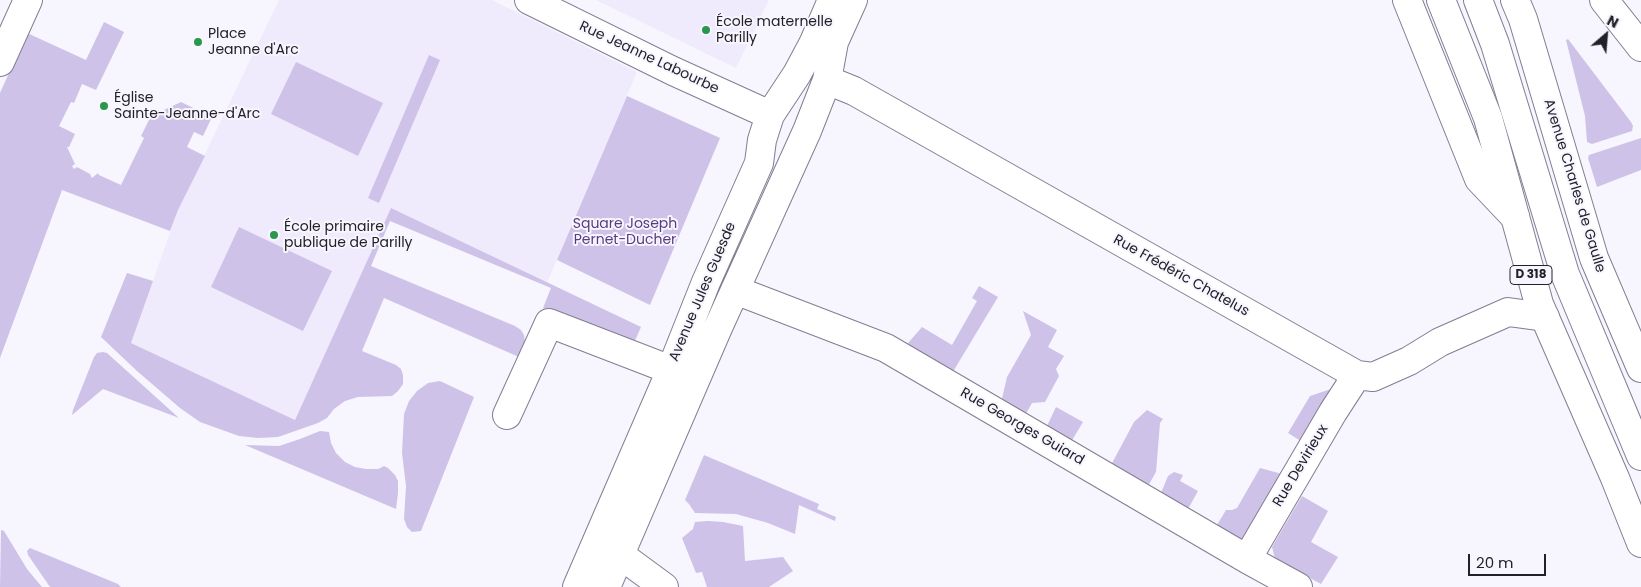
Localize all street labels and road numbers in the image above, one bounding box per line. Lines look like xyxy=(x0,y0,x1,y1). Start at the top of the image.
street label: Rue Jeanne Labourbe xyxy=(577,18,721,98)
street label: Avenue Charles de Gaulle xyxy=(1540,97,1608,275)
street label: Avenue Jules Guesde xyxy=(666,220,740,364)
street label: Rue Frédéric Chatelus xyxy=(1110,232,1252,320)
road number: D 318 xyxy=(1510,266,1552,284)
street label: Rue Georges Guiard xyxy=(957,385,1087,469)
street label: Rue Devirieux xyxy=(1270,422,1332,510)

